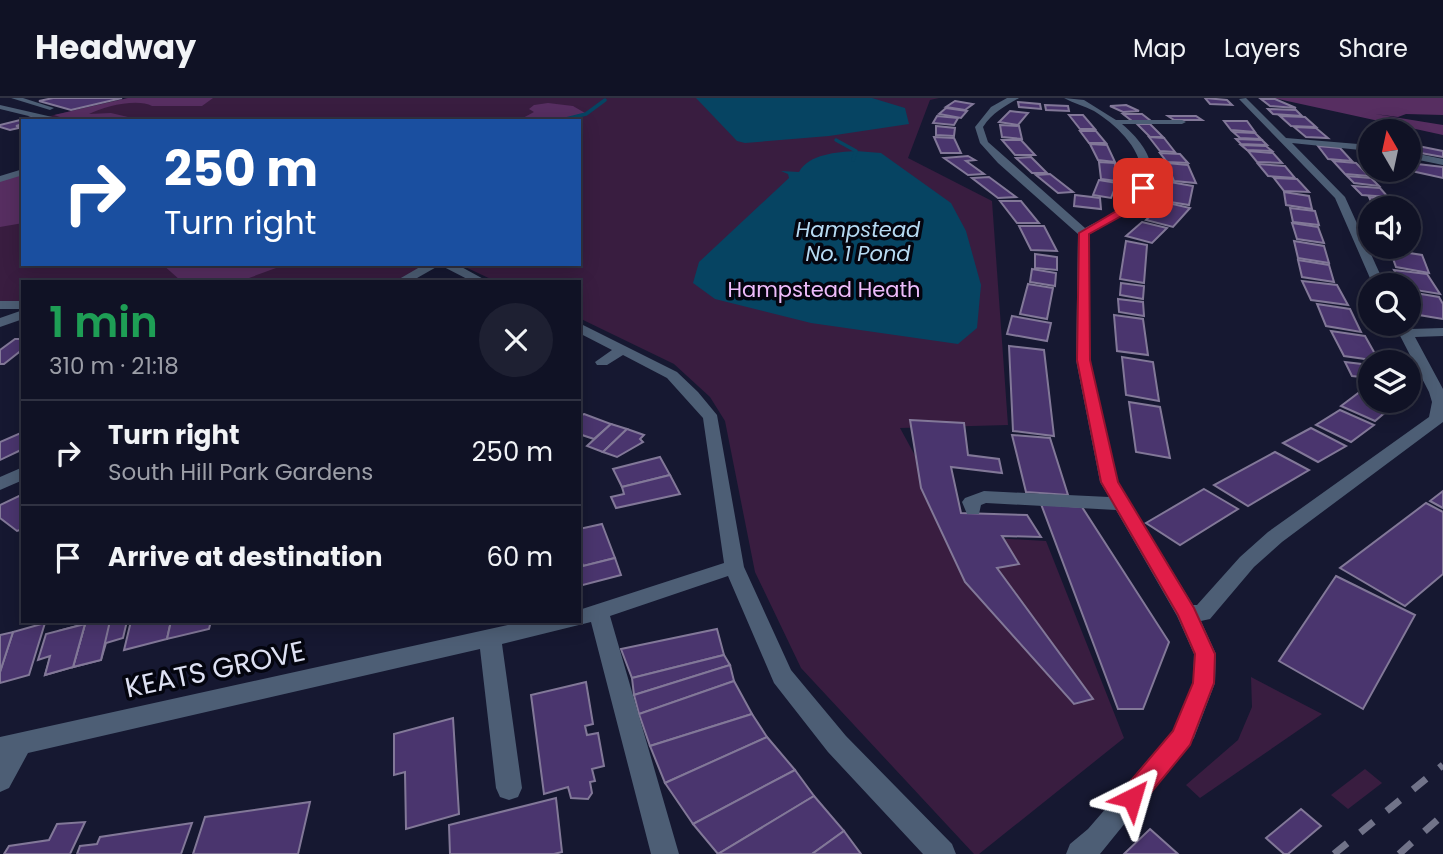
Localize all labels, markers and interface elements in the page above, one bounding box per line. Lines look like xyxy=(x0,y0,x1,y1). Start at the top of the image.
text: Headway xyxy=(35,24,196,71)
text: Map xyxy=(1133,32,1186,65)
text: Layers xyxy=(1224,32,1300,65)
text: Share xyxy=(1338,32,1408,65)
north arrow xyxy=(1358,119,1421,182)
map controls xyxy=(1358,119,1421,413)
text: 250 m xyxy=(164,135,318,203)
icon: right xyxy=(49,147,140,238)
pin xyxy=(1113,158,1173,218)
icon: arrive xyxy=(1124,169,1162,207)
button: sound xyxy=(1358,196,1421,259)
text: Turn right xyxy=(164,200,316,245)
water label: Hampstead No. 1 Pond xyxy=(796,215,921,268)
button: search xyxy=(1358,273,1421,336)
park label: Hampstead Heath xyxy=(727,275,921,304)
text: 1 min xyxy=(49,293,158,352)
button: close xyxy=(479,303,553,377)
text: 310 m · 21:18 xyxy=(49,350,179,382)
button: layers xyxy=(1358,350,1421,413)
text: Turn right xyxy=(108,417,240,453)
icon: right xyxy=(49,434,87,472)
text: 250 m xyxy=(472,434,553,470)
text: South Hill Park Gardens xyxy=(108,456,373,488)
icon: arrive xyxy=(49,539,87,577)
text: Arrive at destination xyxy=(108,539,383,575)
text: 60 m xyxy=(486,539,553,575)
street label: KEATS GROVE xyxy=(121,631,309,708)
position arrow xyxy=(1095,761,1169,835)

